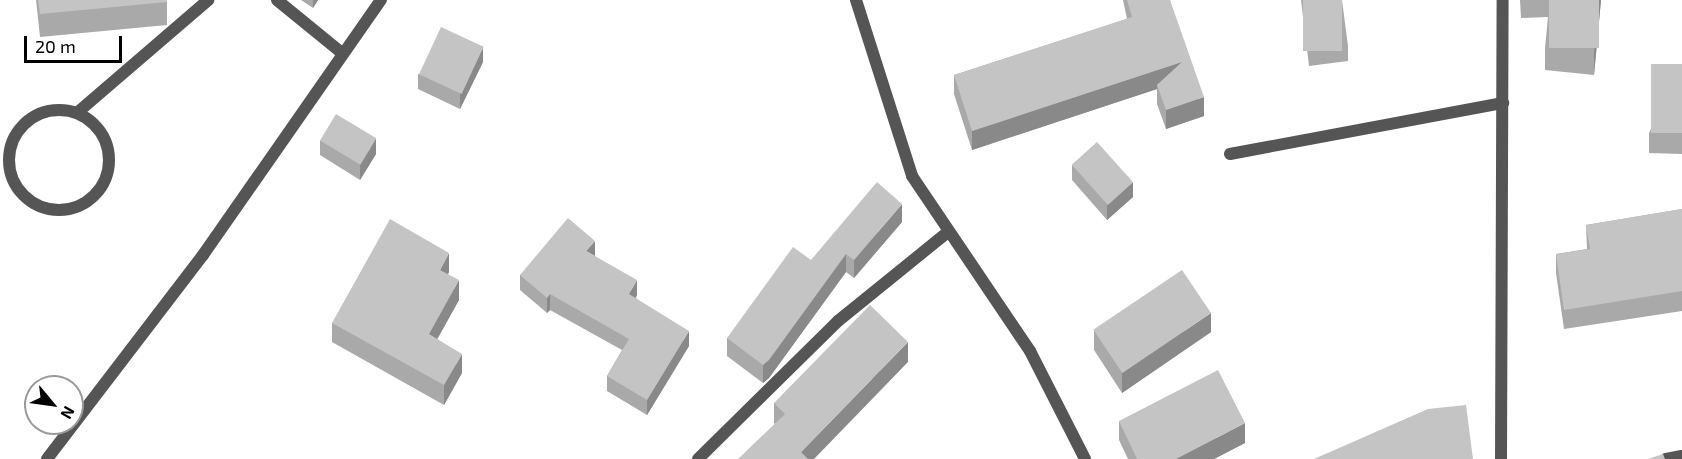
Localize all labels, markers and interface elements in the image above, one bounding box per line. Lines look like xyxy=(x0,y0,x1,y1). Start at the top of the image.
scale bar xyxy=(27,24,124,62)
text: 20 m xyxy=(35,35,76,57)
north arrow xyxy=(24,375,84,435)
text: N xyxy=(57,403,80,423)

